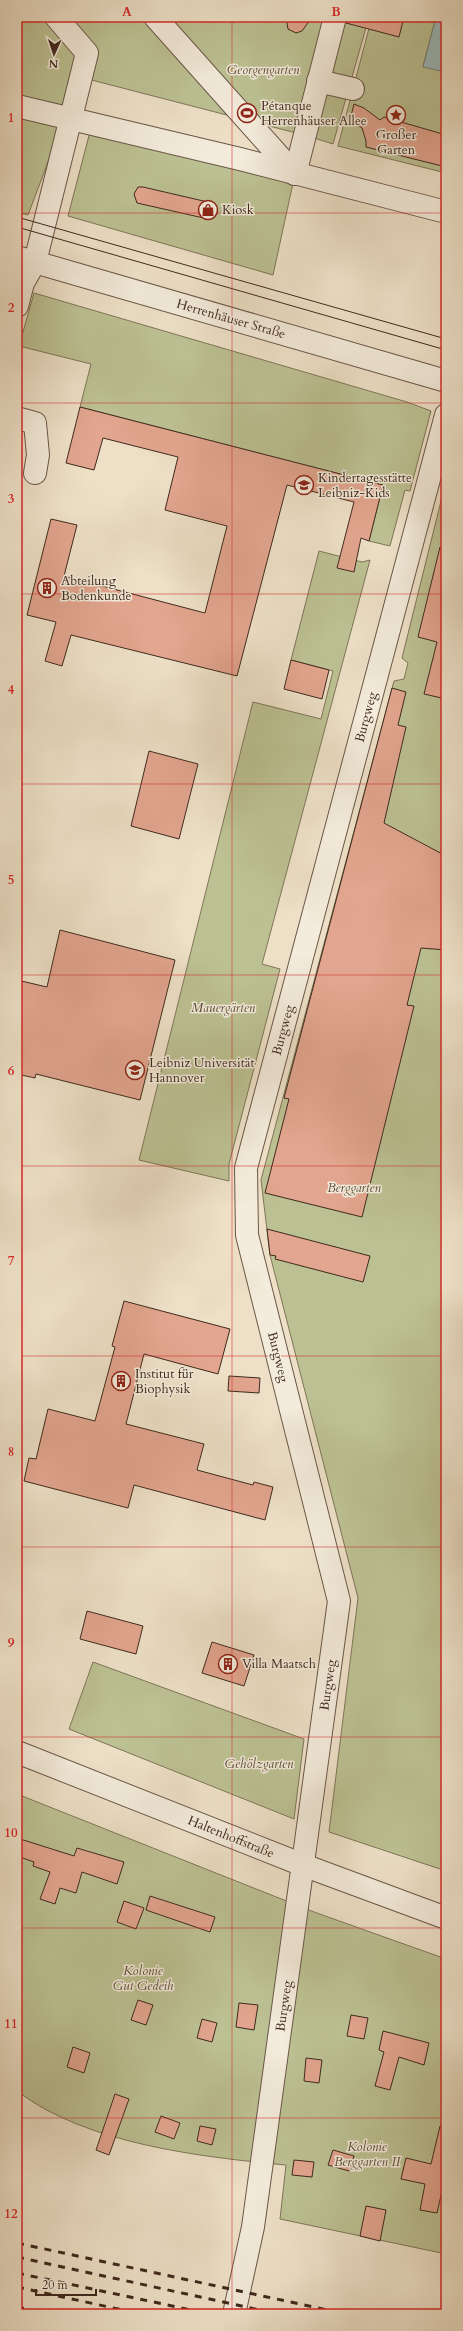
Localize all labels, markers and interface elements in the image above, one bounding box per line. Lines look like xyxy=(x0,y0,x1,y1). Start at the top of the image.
text: A xyxy=(122,3,132,21)
text: B xyxy=(331,3,341,21)
north arrow xyxy=(34,34,74,74)
text: N xyxy=(48,56,59,71)
park label: Georgengarten xyxy=(227,61,300,79)
place label: Pétanque Herrenhäuser Allee xyxy=(261,97,367,130)
sports icon: Pétanque Herrenhäuser Allee xyxy=(236,102,258,124)
place icon: Großer Garten xyxy=(385,104,407,126)
text: 1 xyxy=(8,109,14,127)
place label: Großer Garten xyxy=(376,126,416,159)
shop icon: Kiosk xyxy=(197,199,219,221)
place label: Kiosk xyxy=(222,201,254,219)
street label: Herrenhäuser Straße xyxy=(174,295,288,343)
text: 2 xyxy=(8,299,15,317)
place label: Kindertagesstätte Leibniz-Kids xyxy=(318,469,412,502)
school or university icon: Kindertagesstätte Leibniz-Kids xyxy=(293,474,315,496)
text: 3 xyxy=(8,490,15,508)
place label: Abteilung Bodenkunde xyxy=(61,572,131,605)
building icon: Abteilung Bodenkunde xyxy=(36,577,58,599)
text: 4 xyxy=(8,681,15,699)
street label: Burgweg xyxy=(351,689,382,744)
text: 5 xyxy=(8,871,14,889)
park label: Mauergärten xyxy=(191,999,256,1017)
street label: Burgweg xyxy=(268,1002,299,1057)
place label: Leibniz Universität Hannover xyxy=(149,1054,255,1087)
school or university icon: Leibniz Universität Hannover xyxy=(124,1059,146,1081)
text: 6 xyxy=(8,1062,15,1080)
park label: Berggarten xyxy=(327,1179,382,1197)
text: 7 xyxy=(8,1252,15,1270)
street label: Burgweg xyxy=(263,1330,293,1385)
place label: Institut für Biophysik xyxy=(135,1365,194,1398)
building icon: Institut für Biophysik xyxy=(110,1370,132,1392)
text: 8 xyxy=(8,1443,14,1461)
text: 9 xyxy=(8,1634,15,1652)
building icon: Villa Maatsch xyxy=(217,1653,239,1675)
place label: Villa Maatsch xyxy=(242,1655,316,1673)
street label: Burgweg xyxy=(315,1657,341,1712)
park label: Gehölzgarten xyxy=(225,1755,294,1773)
street label: Haltenhoffstraße xyxy=(185,1811,277,1863)
text: 10 xyxy=(4,1824,18,1842)
park label: Kolonie Gut Gedeih xyxy=(113,1962,174,1995)
street label: Burgweg xyxy=(271,1978,297,2033)
text: 11 xyxy=(4,2015,18,2033)
park label: Kolonie Berggarten II xyxy=(334,2138,402,2171)
text: 12 xyxy=(4,2205,18,2223)
scale bar xyxy=(36,2271,96,2297)
text: 20 m xyxy=(42,2277,69,2293)

